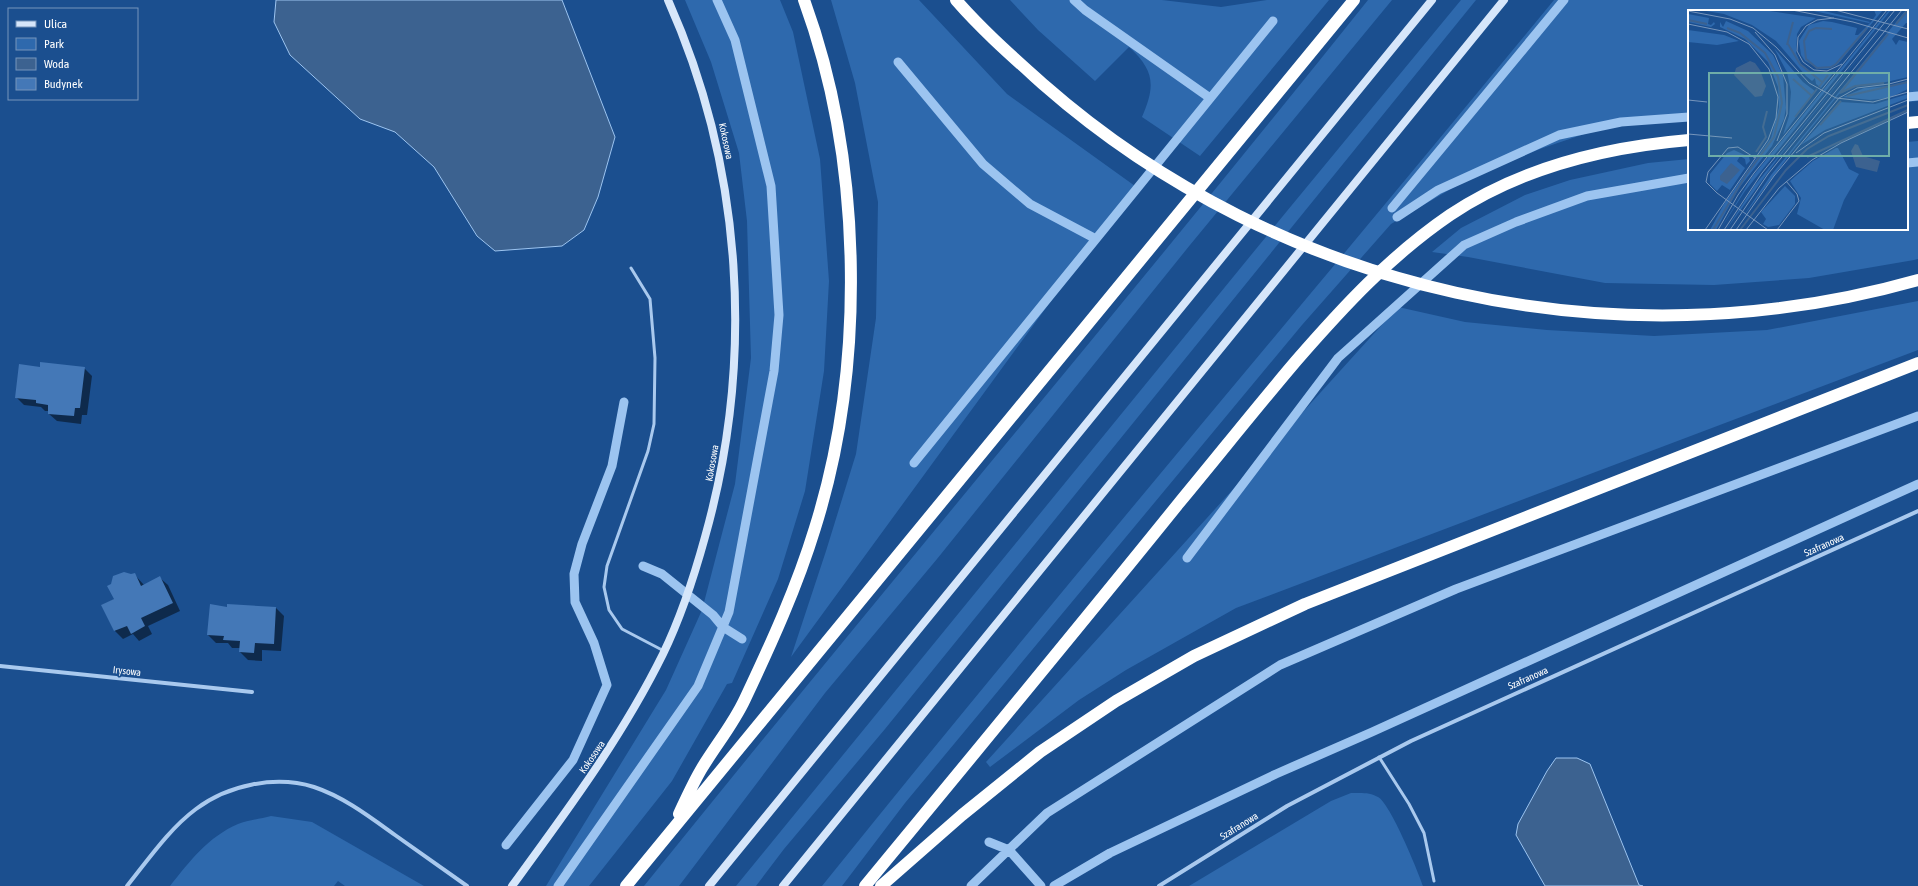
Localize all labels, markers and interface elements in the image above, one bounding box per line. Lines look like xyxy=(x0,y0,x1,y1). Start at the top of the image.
legend xyxy=(8,8,138,100)
inset map xyxy=(1688,10,1908,230)
text: Ulica xyxy=(44,17,67,31)
text: Park xyxy=(44,37,65,51)
text: Woda xyxy=(44,57,69,71)
text: Budynek xyxy=(44,77,83,91)
street label: Kokosowa xyxy=(717,122,735,161)
street label: Kokosowa xyxy=(703,444,721,482)
street label: Szafranowa xyxy=(1802,531,1846,559)
street label: Irysowa xyxy=(112,664,142,678)
street label: Szafranowa xyxy=(1506,664,1550,692)
street label: Kokosowa xyxy=(577,738,607,775)
street label: Szafranowa xyxy=(1218,810,1260,842)

